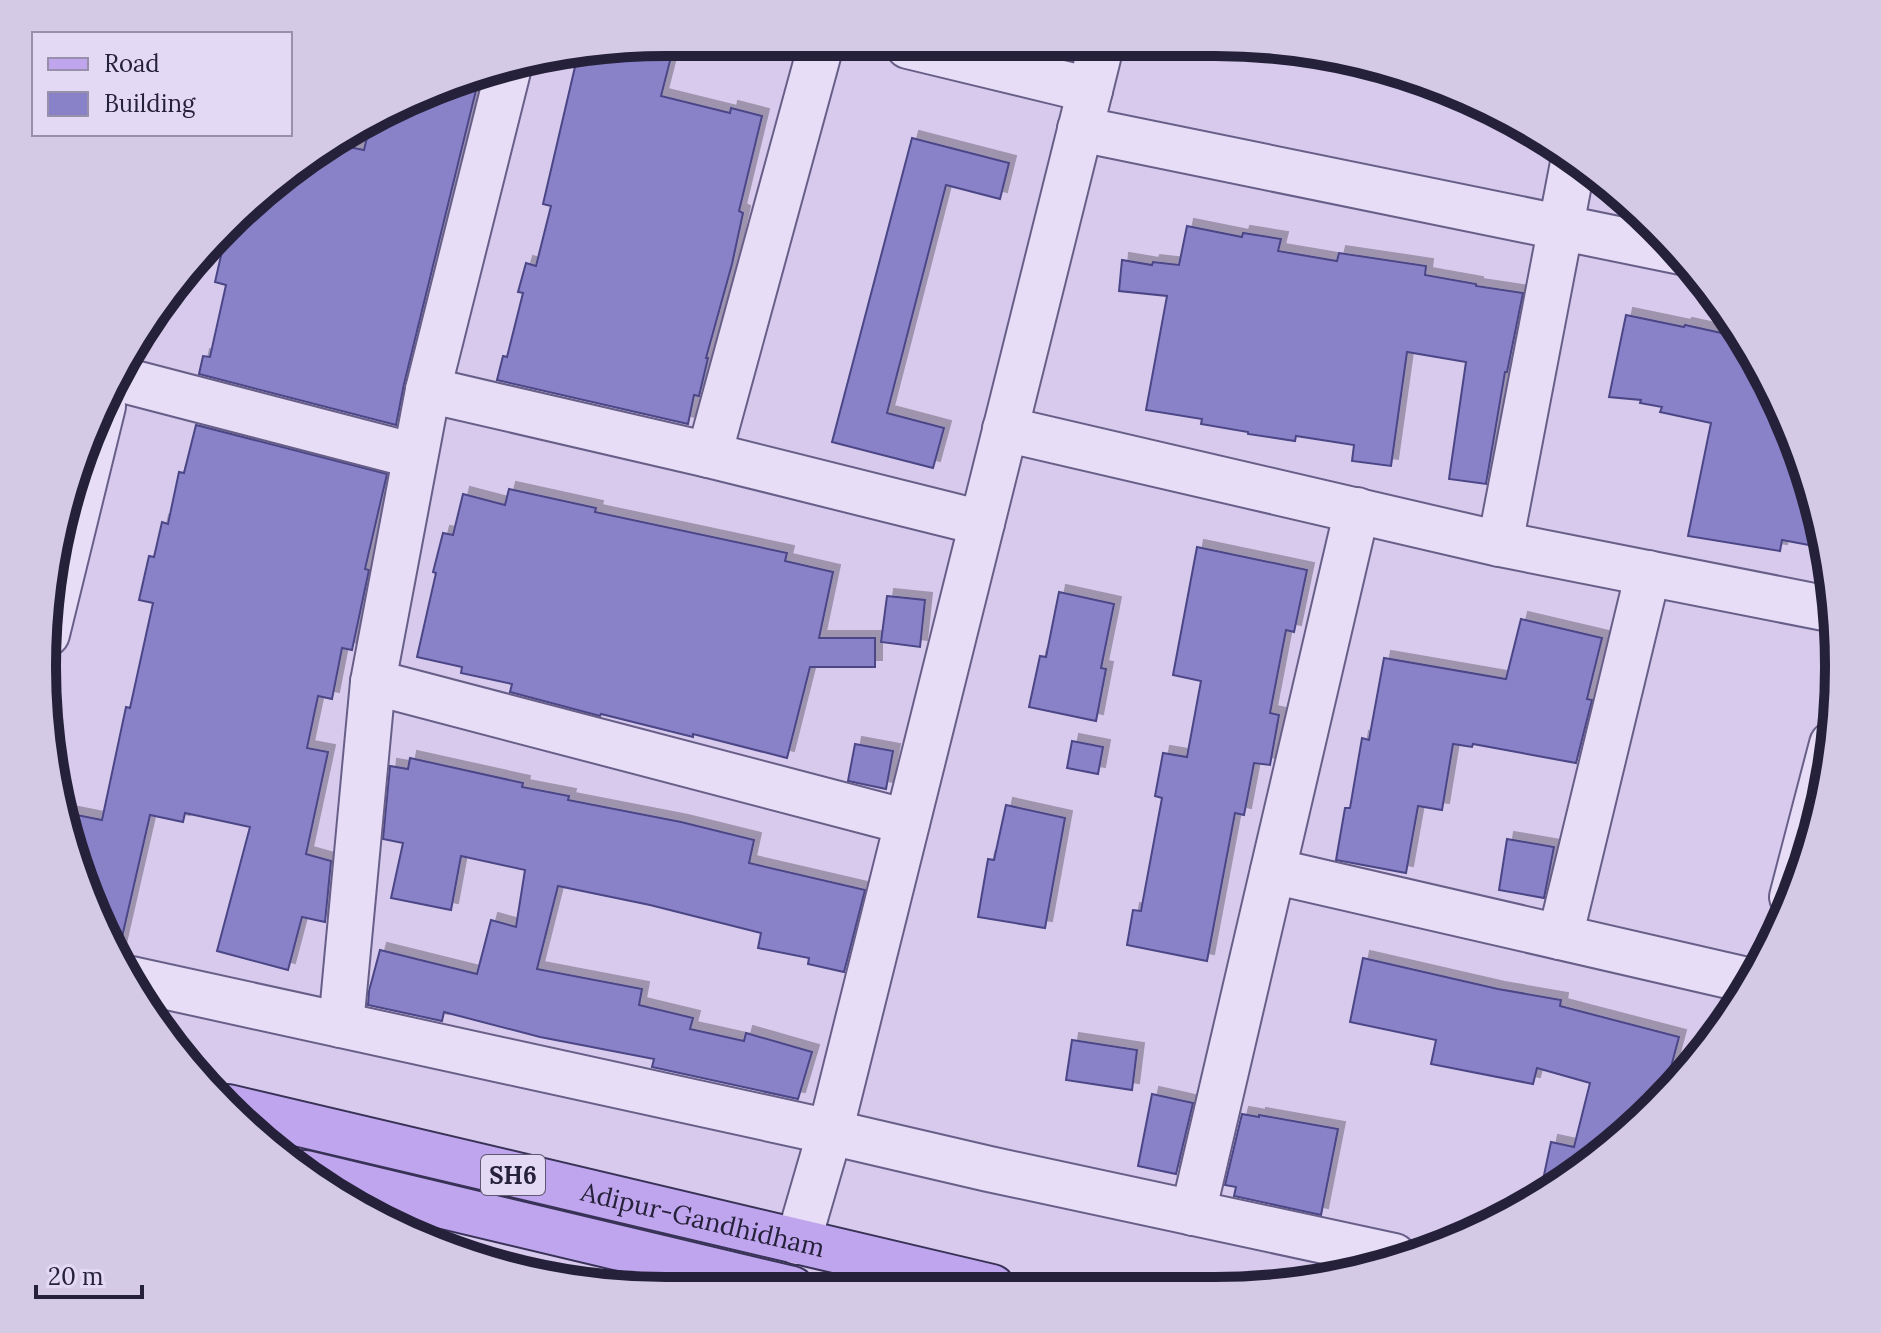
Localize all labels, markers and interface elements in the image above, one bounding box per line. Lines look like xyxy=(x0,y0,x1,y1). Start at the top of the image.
legend xyxy=(32,32,292,136)
text: Road xyxy=(104,48,160,79)
text: Building xyxy=(104,88,196,119)
road number: SH6 xyxy=(481,1155,545,1195)
street label: Adipur-Gandhidham xyxy=(577,1174,828,1264)
scale bar xyxy=(36,1249,142,1299)
text: 20 m xyxy=(48,1261,104,1292)

